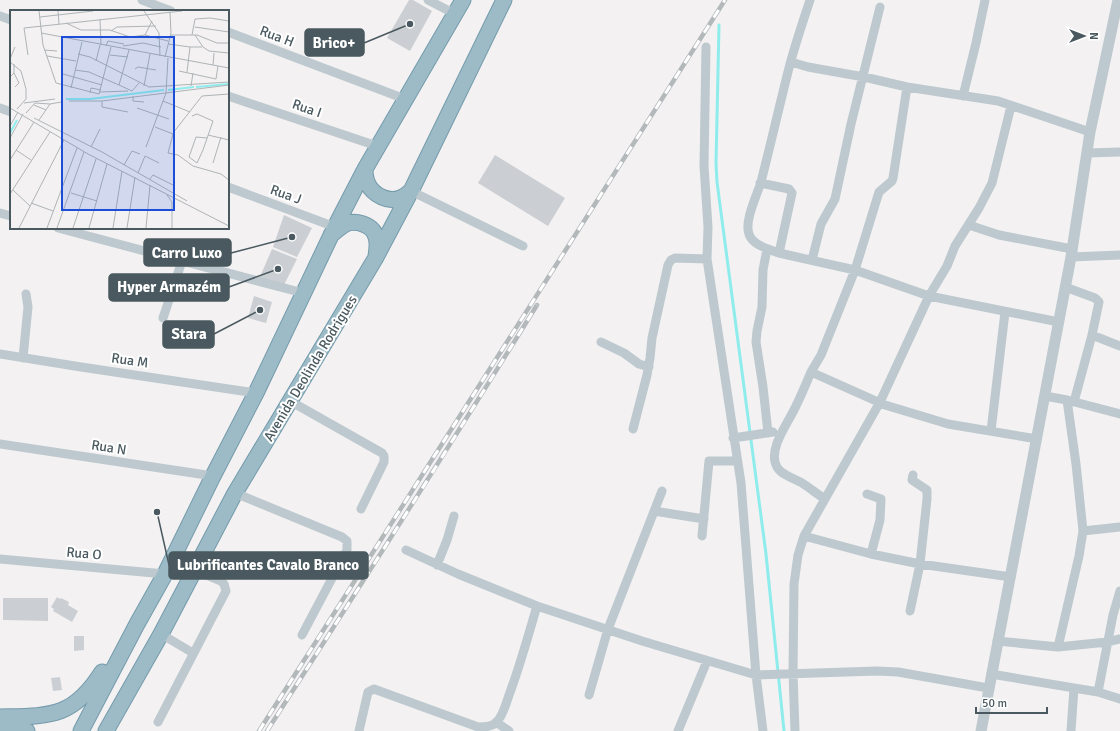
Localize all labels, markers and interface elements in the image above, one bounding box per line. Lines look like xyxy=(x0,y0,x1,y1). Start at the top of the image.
inset map xyxy=(10,10,229,229)
north arrow xyxy=(1064,16,1104,56)
street label: Rua H xyxy=(257,22,296,51)
callout: Brico+ xyxy=(305,29,364,56)
text: N xyxy=(1087,32,1100,40)
text: Brico+ xyxy=(313,34,355,52)
street label: Rua I xyxy=(290,96,324,121)
street label: Rua J xyxy=(268,181,304,208)
callout: Carro Luxo xyxy=(144,239,231,266)
text: Carro Luxo xyxy=(152,244,222,262)
callout: Hyper Armazém xyxy=(109,274,229,301)
text: Hyper Armazém xyxy=(117,278,221,296)
street label: Avenida Deolinda Rodrigues xyxy=(260,292,361,444)
callout: Stara xyxy=(163,321,214,348)
text: Stara xyxy=(171,325,207,343)
street label: Rua M xyxy=(110,349,150,372)
street label: Rua N xyxy=(90,436,128,459)
street label: Rua O xyxy=(66,543,102,563)
callout: Lubrificantes Cavalo Branco xyxy=(169,552,368,579)
text: Lubrificantes Cavalo Branco xyxy=(177,556,359,574)
scale bar xyxy=(976,689,1047,715)
text: 50 m xyxy=(982,696,1007,711)

